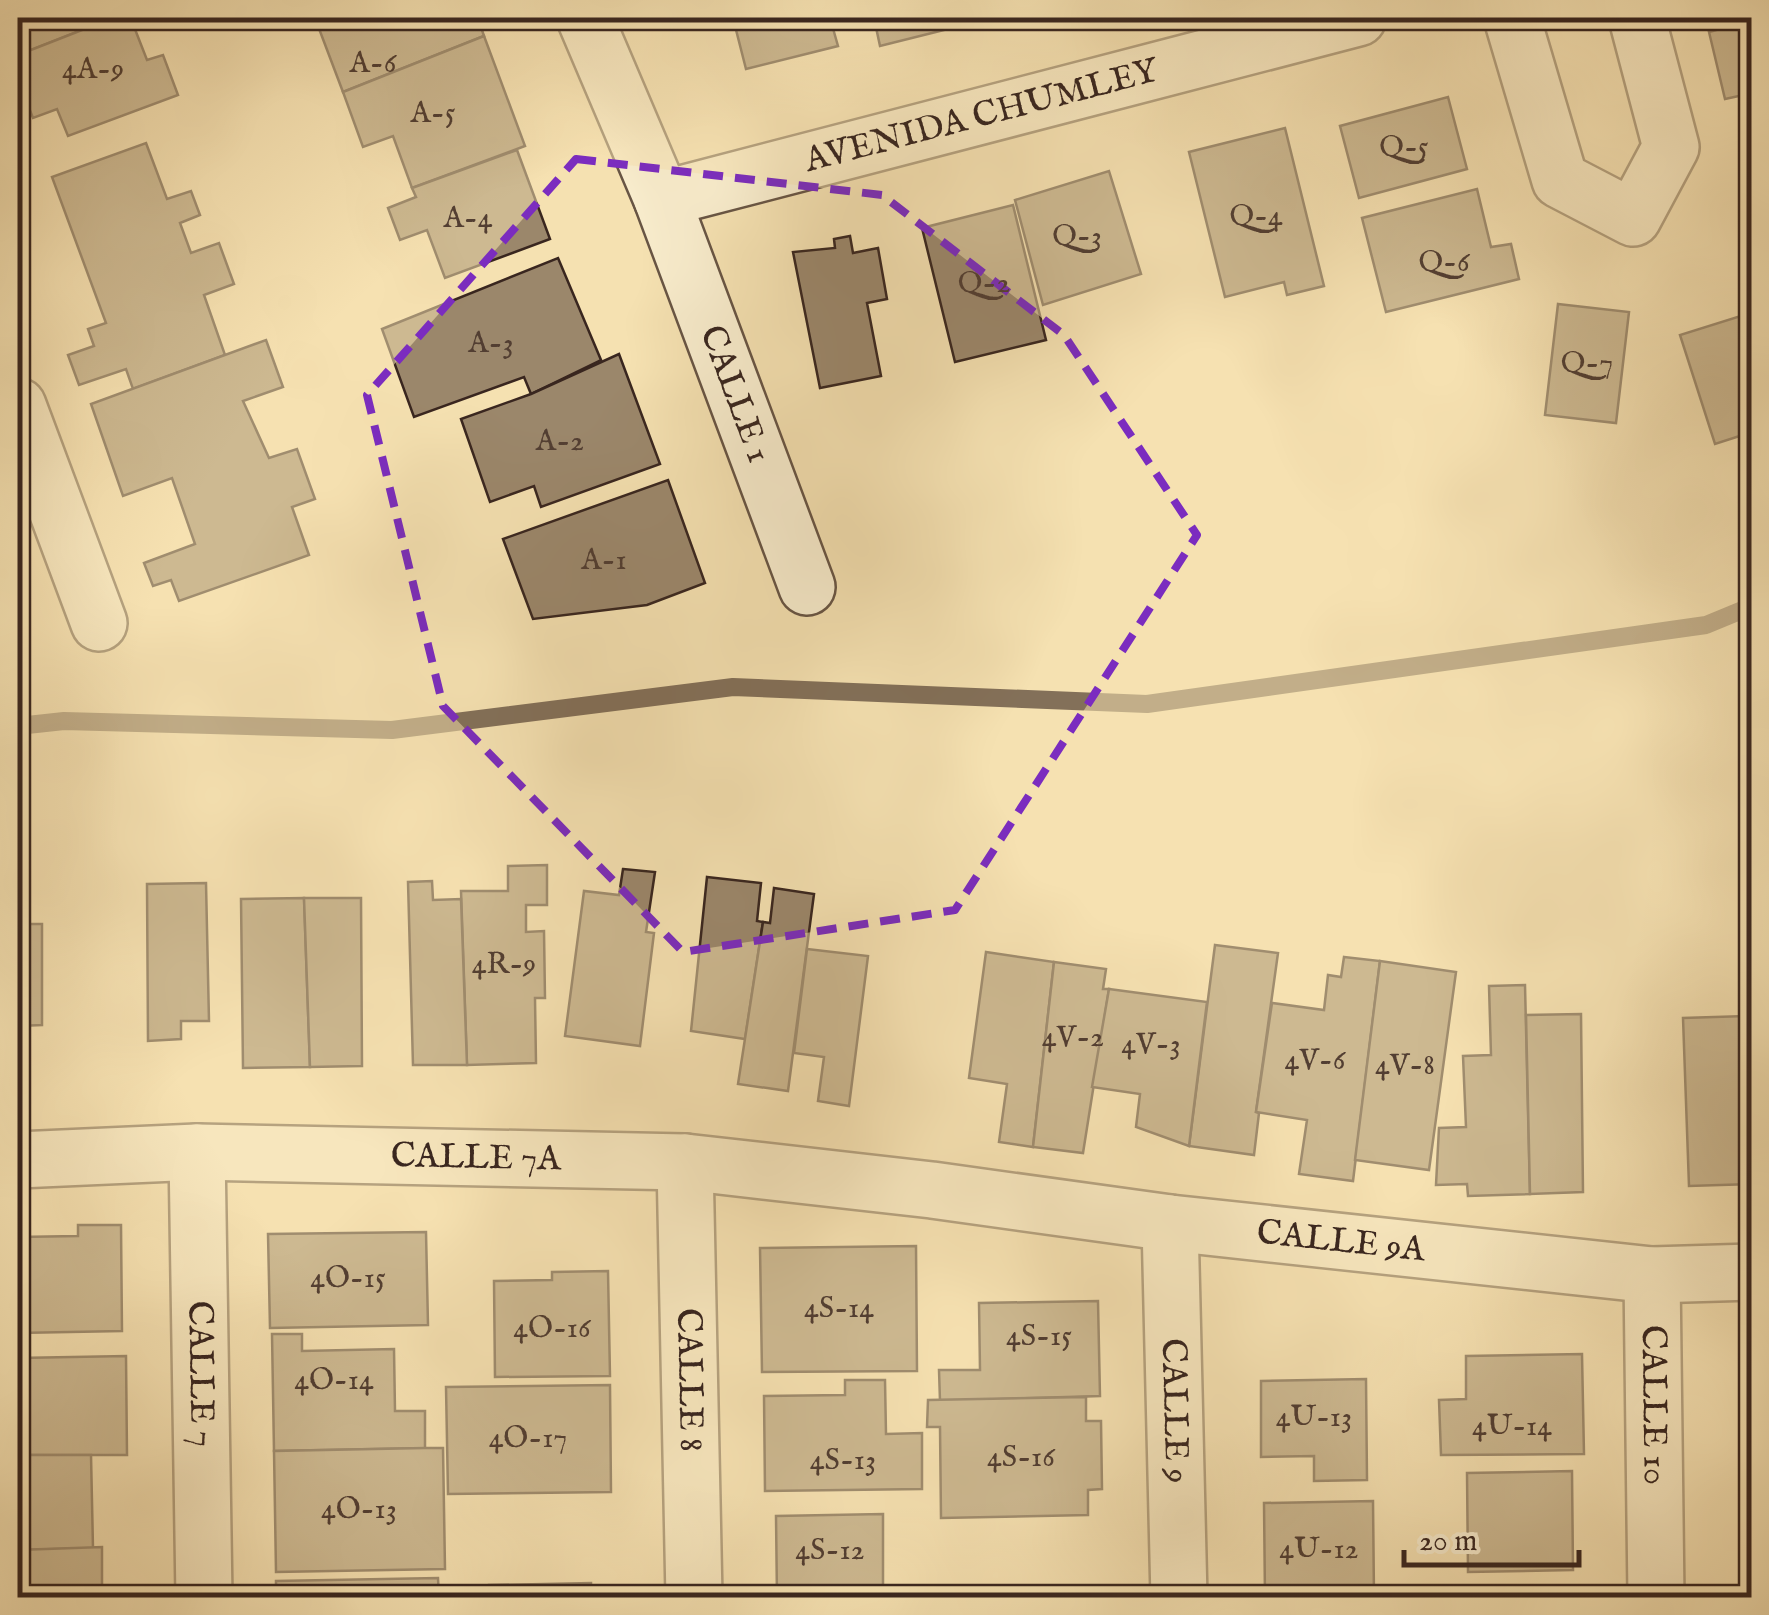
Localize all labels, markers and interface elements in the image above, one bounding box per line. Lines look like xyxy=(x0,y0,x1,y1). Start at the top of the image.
house number: A-6 xyxy=(349,45,398,83)
street label: AVENIDA CHUMLEY xyxy=(799,48,1165,184)
house number: 4A-9 xyxy=(62,51,124,89)
house number: A-5 xyxy=(409,95,456,133)
house number: Q-5 xyxy=(1379,129,1429,167)
house number: Q-4 xyxy=(1229,198,1283,236)
house number: A-4 xyxy=(443,200,493,238)
house number: Q-3 xyxy=(1052,218,1102,256)
house number: Q-6 xyxy=(1418,244,1471,282)
house number: Q-2 xyxy=(958,265,1010,303)
street label: CALLE 1 xyxy=(689,319,781,469)
house number: A-3 xyxy=(467,325,514,363)
house number: Q-7 xyxy=(1561,345,1613,383)
house number: A-2 xyxy=(535,423,584,461)
house number: A-1 xyxy=(580,542,627,580)
house number: 4R-9 xyxy=(472,946,536,984)
house number: 4V-2 xyxy=(1042,1019,1104,1057)
house number: 4V-3 xyxy=(1121,1026,1181,1064)
house number: 4V-6 xyxy=(1285,1042,1347,1080)
house number: 4V-8 xyxy=(1375,1047,1435,1085)
street label: CALLE 7A xyxy=(390,1133,563,1182)
street label: CALLE 9A xyxy=(1254,1210,1429,1273)
house number: 4O-15 xyxy=(310,1260,386,1298)
house number: 4S-14 xyxy=(804,1290,874,1328)
street label: CALLE 7 xyxy=(177,1300,224,1448)
street label: CALLE 8 xyxy=(666,1308,713,1452)
house number: 4O-16 xyxy=(513,1310,592,1348)
house number: 4S-15 xyxy=(1006,1318,1072,1356)
street label: CALLE 10 xyxy=(1630,1325,1677,1485)
street label: CALLE 9 xyxy=(1150,1338,1199,1484)
house number: 4O-14 xyxy=(294,1362,374,1400)
house number: 4U-13 xyxy=(1276,1399,1352,1437)
house number: 4U-14 xyxy=(1472,1408,1552,1446)
house number: 4O-17 xyxy=(489,1420,567,1458)
house number: 4S-16 xyxy=(987,1439,1056,1477)
house number: 4S-13 xyxy=(810,1442,876,1480)
house number: 4O-13 xyxy=(321,1491,397,1529)
scale bar xyxy=(1404,1505,1579,1567)
text: 20 m xyxy=(1419,1523,1478,1561)
house number: 4U-12 xyxy=(1279,1531,1359,1569)
house number: 4S-12 xyxy=(795,1532,865,1570)

